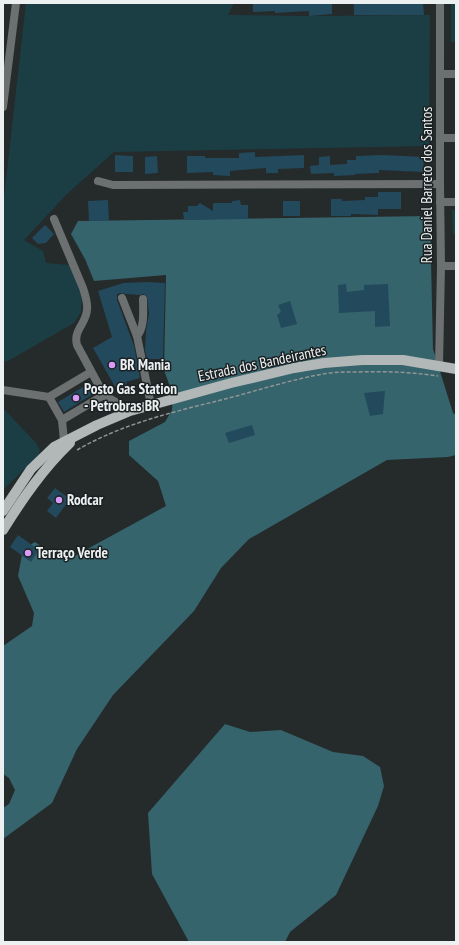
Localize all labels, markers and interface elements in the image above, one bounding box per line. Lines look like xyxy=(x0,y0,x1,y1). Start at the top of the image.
street label: Rua Daniel Barreto dos Santos xyxy=(417,107,436,263)
street label: Estrada dos Bandeirantes xyxy=(196,340,328,385)
place label: BR Mania xyxy=(120,355,170,374)
marker: BR Mania xyxy=(107,360,117,370)
place label: Posto Gas Station - Petrobras BR xyxy=(84,379,177,415)
marker: Posto Gas Station - Petrobras BR xyxy=(71,393,81,403)
place label: Rodcar xyxy=(67,490,104,509)
marker: Rodcar xyxy=(54,495,64,505)
place label: Terraço Verde xyxy=(36,543,108,562)
marker: Terraço Verde xyxy=(23,548,33,558)

